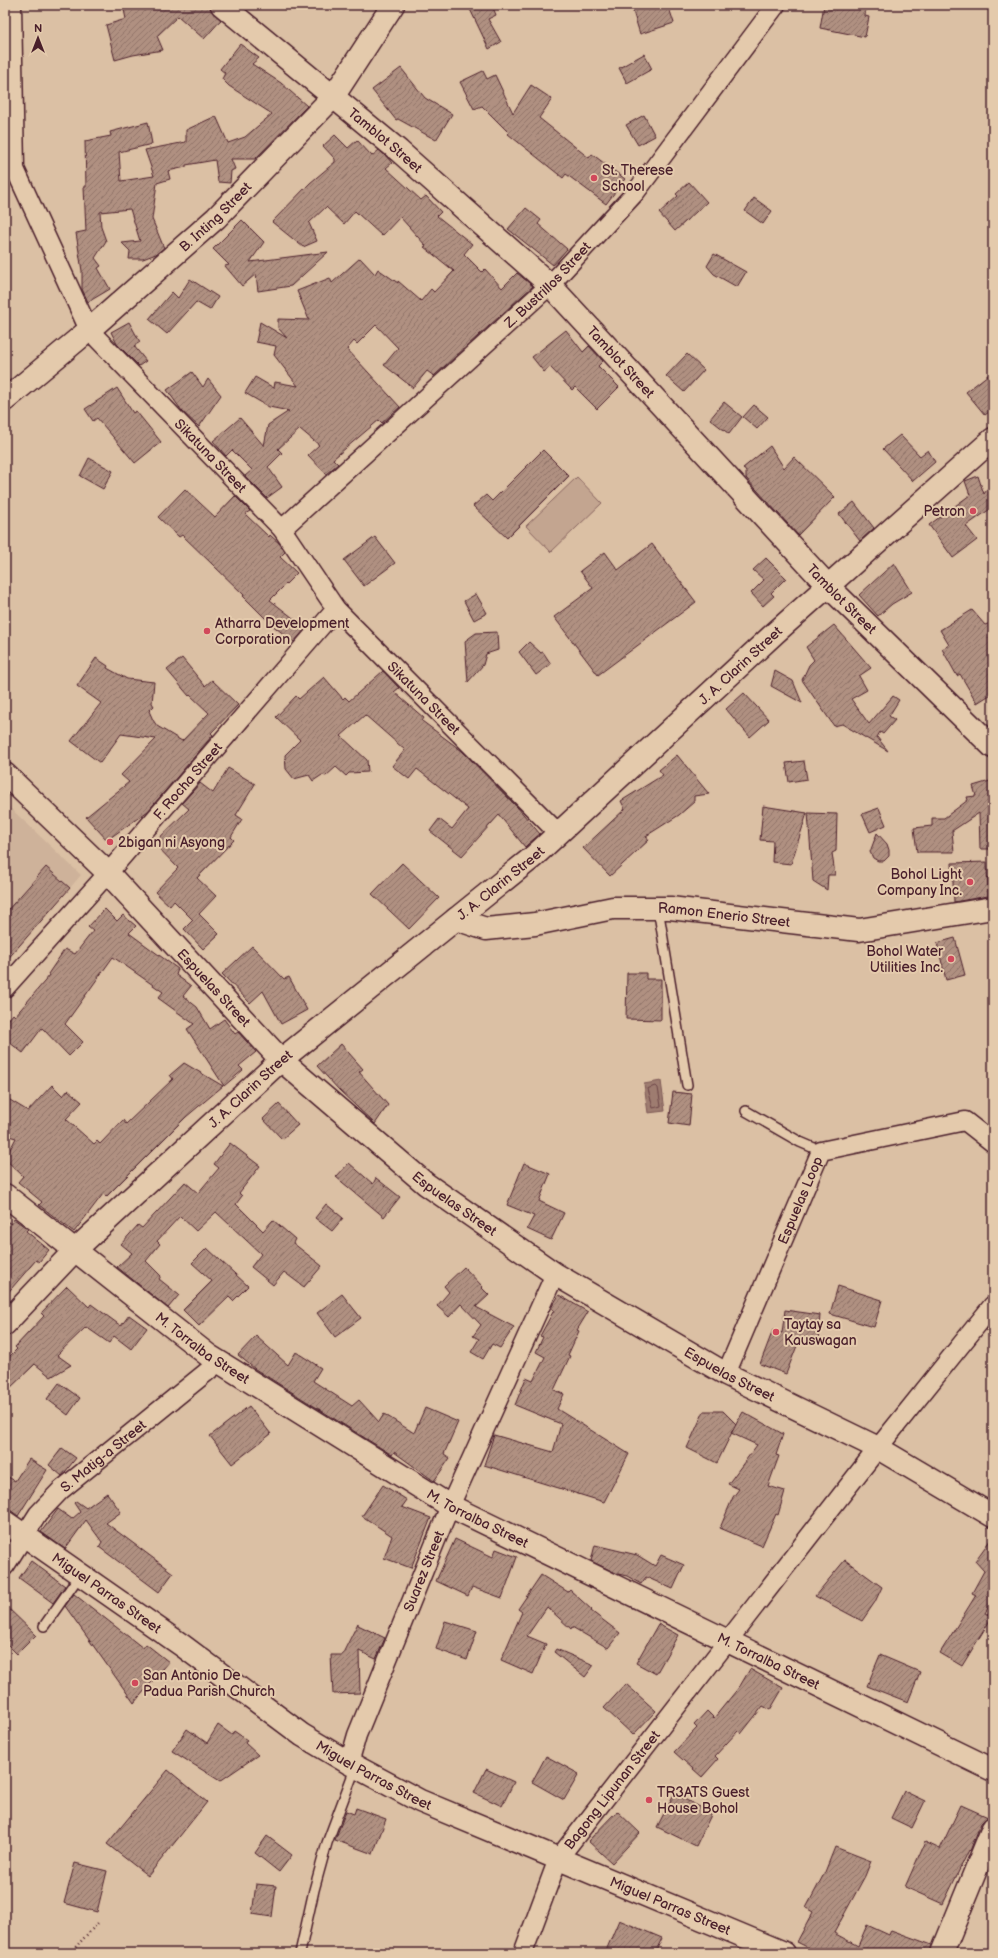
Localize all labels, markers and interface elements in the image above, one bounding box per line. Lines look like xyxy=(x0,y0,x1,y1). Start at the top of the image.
north arrow xyxy=(18,18,58,58)
text: N xyxy=(34,22,42,35)
street label: Tamblot Street xyxy=(344,105,426,177)
place label: St. Therese School xyxy=(602,162,673,195)
marker: St. Therese School xyxy=(589,173,599,183)
street label: B. Inting Street xyxy=(176,178,256,255)
street label: Z. Bustrillos Street xyxy=(500,238,595,332)
street label: Tamblot Street xyxy=(583,323,658,402)
street label: Sikatuna Street xyxy=(171,415,250,497)
place label: Petron xyxy=(924,503,965,520)
marker: Petron xyxy=(968,506,978,516)
street label: Tamblot Street xyxy=(803,561,880,638)
place label: Atharra Development Corporation xyxy=(215,615,350,648)
street label: J. A. Clarin Street xyxy=(695,622,786,708)
marker: Atharra Development Corporation xyxy=(202,626,212,636)
street label: Sikatuna Street xyxy=(384,658,464,739)
street label: F. Rocha Street xyxy=(150,739,226,823)
place label: 2bigan ni Asyong xyxy=(118,834,225,851)
marker: 2bigan ni Asyong xyxy=(105,837,115,847)
street label: J. A. Clarin Street xyxy=(454,842,549,924)
place label: Bohol Light Company Inc. xyxy=(877,866,963,899)
marker: Bohol Light Company Inc. xyxy=(965,877,975,887)
street label: Ramon Enerio Street xyxy=(658,900,792,931)
place label: Bohol Water Utilities Inc. xyxy=(866,943,944,976)
street label: Espuelas Street xyxy=(173,945,254,1031)
marker: Bohol Water Utilities Inc. xyxy=(946,954,956,964)
street label: J. A. Clarin Street xyxy=(205,1046,296,1132)
street label: Espuelas Loop xyxy=(774,1154,827,1247)
street label: Espuelas Street xyxy=(408,1168,501,1240)
street label: M. Torralba Street xyxy=(152,1309,253,1388)
place label: Taytay sa Kauswagan xyxy=(784,1316,857,1349)
marker: Taytay sa Kauswagan xyxy=(771,1327,781,1337)
street label: Espuelas Street xyxy=(681,1343,778,1406)
street label: S. Matig-a Street xyxy=(57,1416,150,1496)
street label: M. Torralba Street xyxy=(423,1486,532,1552)
street label: Suarez Street xyxy=(400,1528,448,1614)
street label: Miguel Parras Street xyxy=(49,1549,165,1638)
street label: M. Torralba Street xyxy=(714,1629,823,1694)
place label: San Antonio De Padua Parish Church xyxy=(143,1667,275,1700)
marker: San Antonio De Padua Parish Church xyxy=(130,1678,140,1688)
street label: Bagong Lipunan Street xyxy=(561,1727,664,1853)
street label: Miguel Parras Street xyxy=(313,1737,435,1814)
place label: TR3ATS Guest House Bohol xyxy=(657,1784,750,1817)
marker: TR3ATS Guest House Bohol xyxy=(644,1795,654,1805)
street label: Miguel Parras Street xyxy=(607,1873,734,1939)

